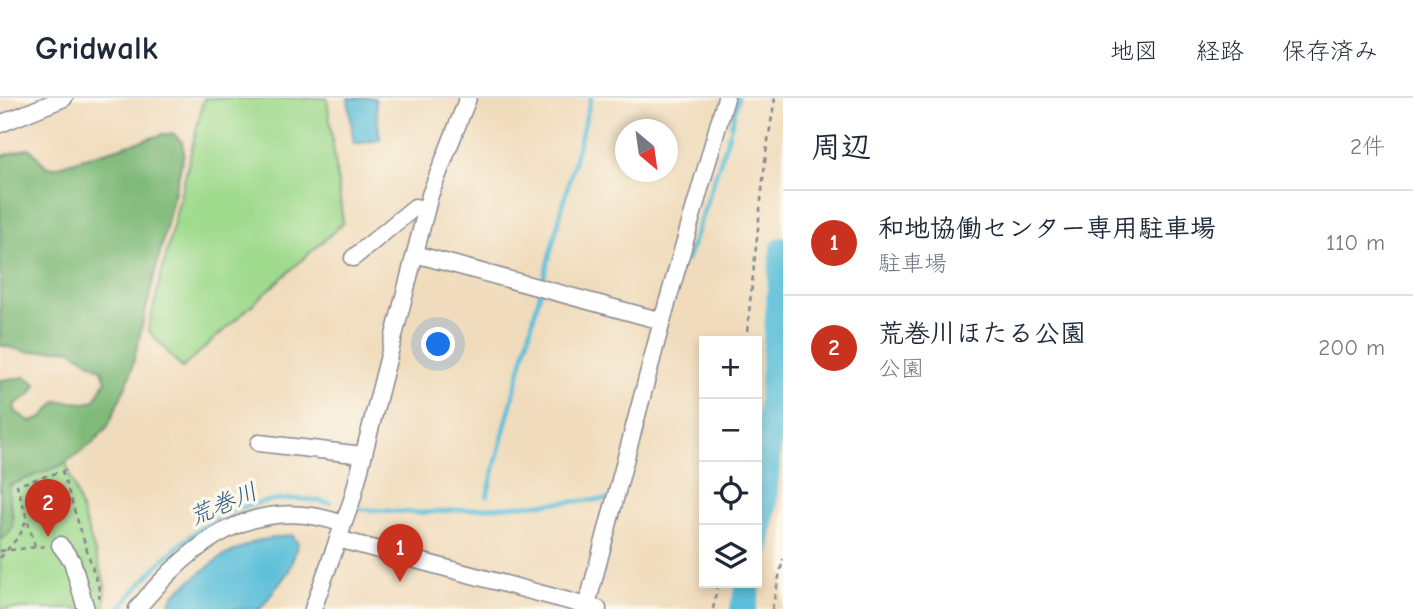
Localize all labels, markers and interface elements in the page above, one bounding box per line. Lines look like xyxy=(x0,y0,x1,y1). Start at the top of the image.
text: Gridwalk xyxy=(35,29,158,67)
text: 地図 xyxy=(1110,37,1158,65)
text: 経路 xyxy=(1196,37,1244,65)
text: 保存済み xyxy=(1282,37,1378,65)
north arrow xyxy=(615,119,678,182)
text: 周辺 xyxy=(811,130,871,165)
text: 2件 xyxy=(1350,133,1385,160)
text: 和地協働センター専用駐車場 xyxy=(878,214,1216,244)
text: 1 xyxy=(829,229,839,256)
text: 110 m xyxy=(1326,229,1385,256)
text: 駐車場 xyxy=(878,250,947,277)
text: 荒巻川ほたる公園 xyxy=(878,319,1086,349)
your location xyxy=(421,327,455,361)
text: 2 xyxy=(828,334,840,361)
text: 200 m xyxy=(1318,334,1385,361)
map controls xyxy=(699,336,762,588)
button: + xyxy=(699,336,762,399)
text: 公園 xyxy=(878,355,924,382)
button: − xyxy=(699,399,762,462)
button: locate xyxy=(699,462,762,525)
water label: 荒巻川 xyxy=(184,477,262,531)
pin: 2 xyxy=(25,479,71,537)
pin: 1 xyxy=(377,524,423,582)
button: layers xyxy=(699,525,762,588)

